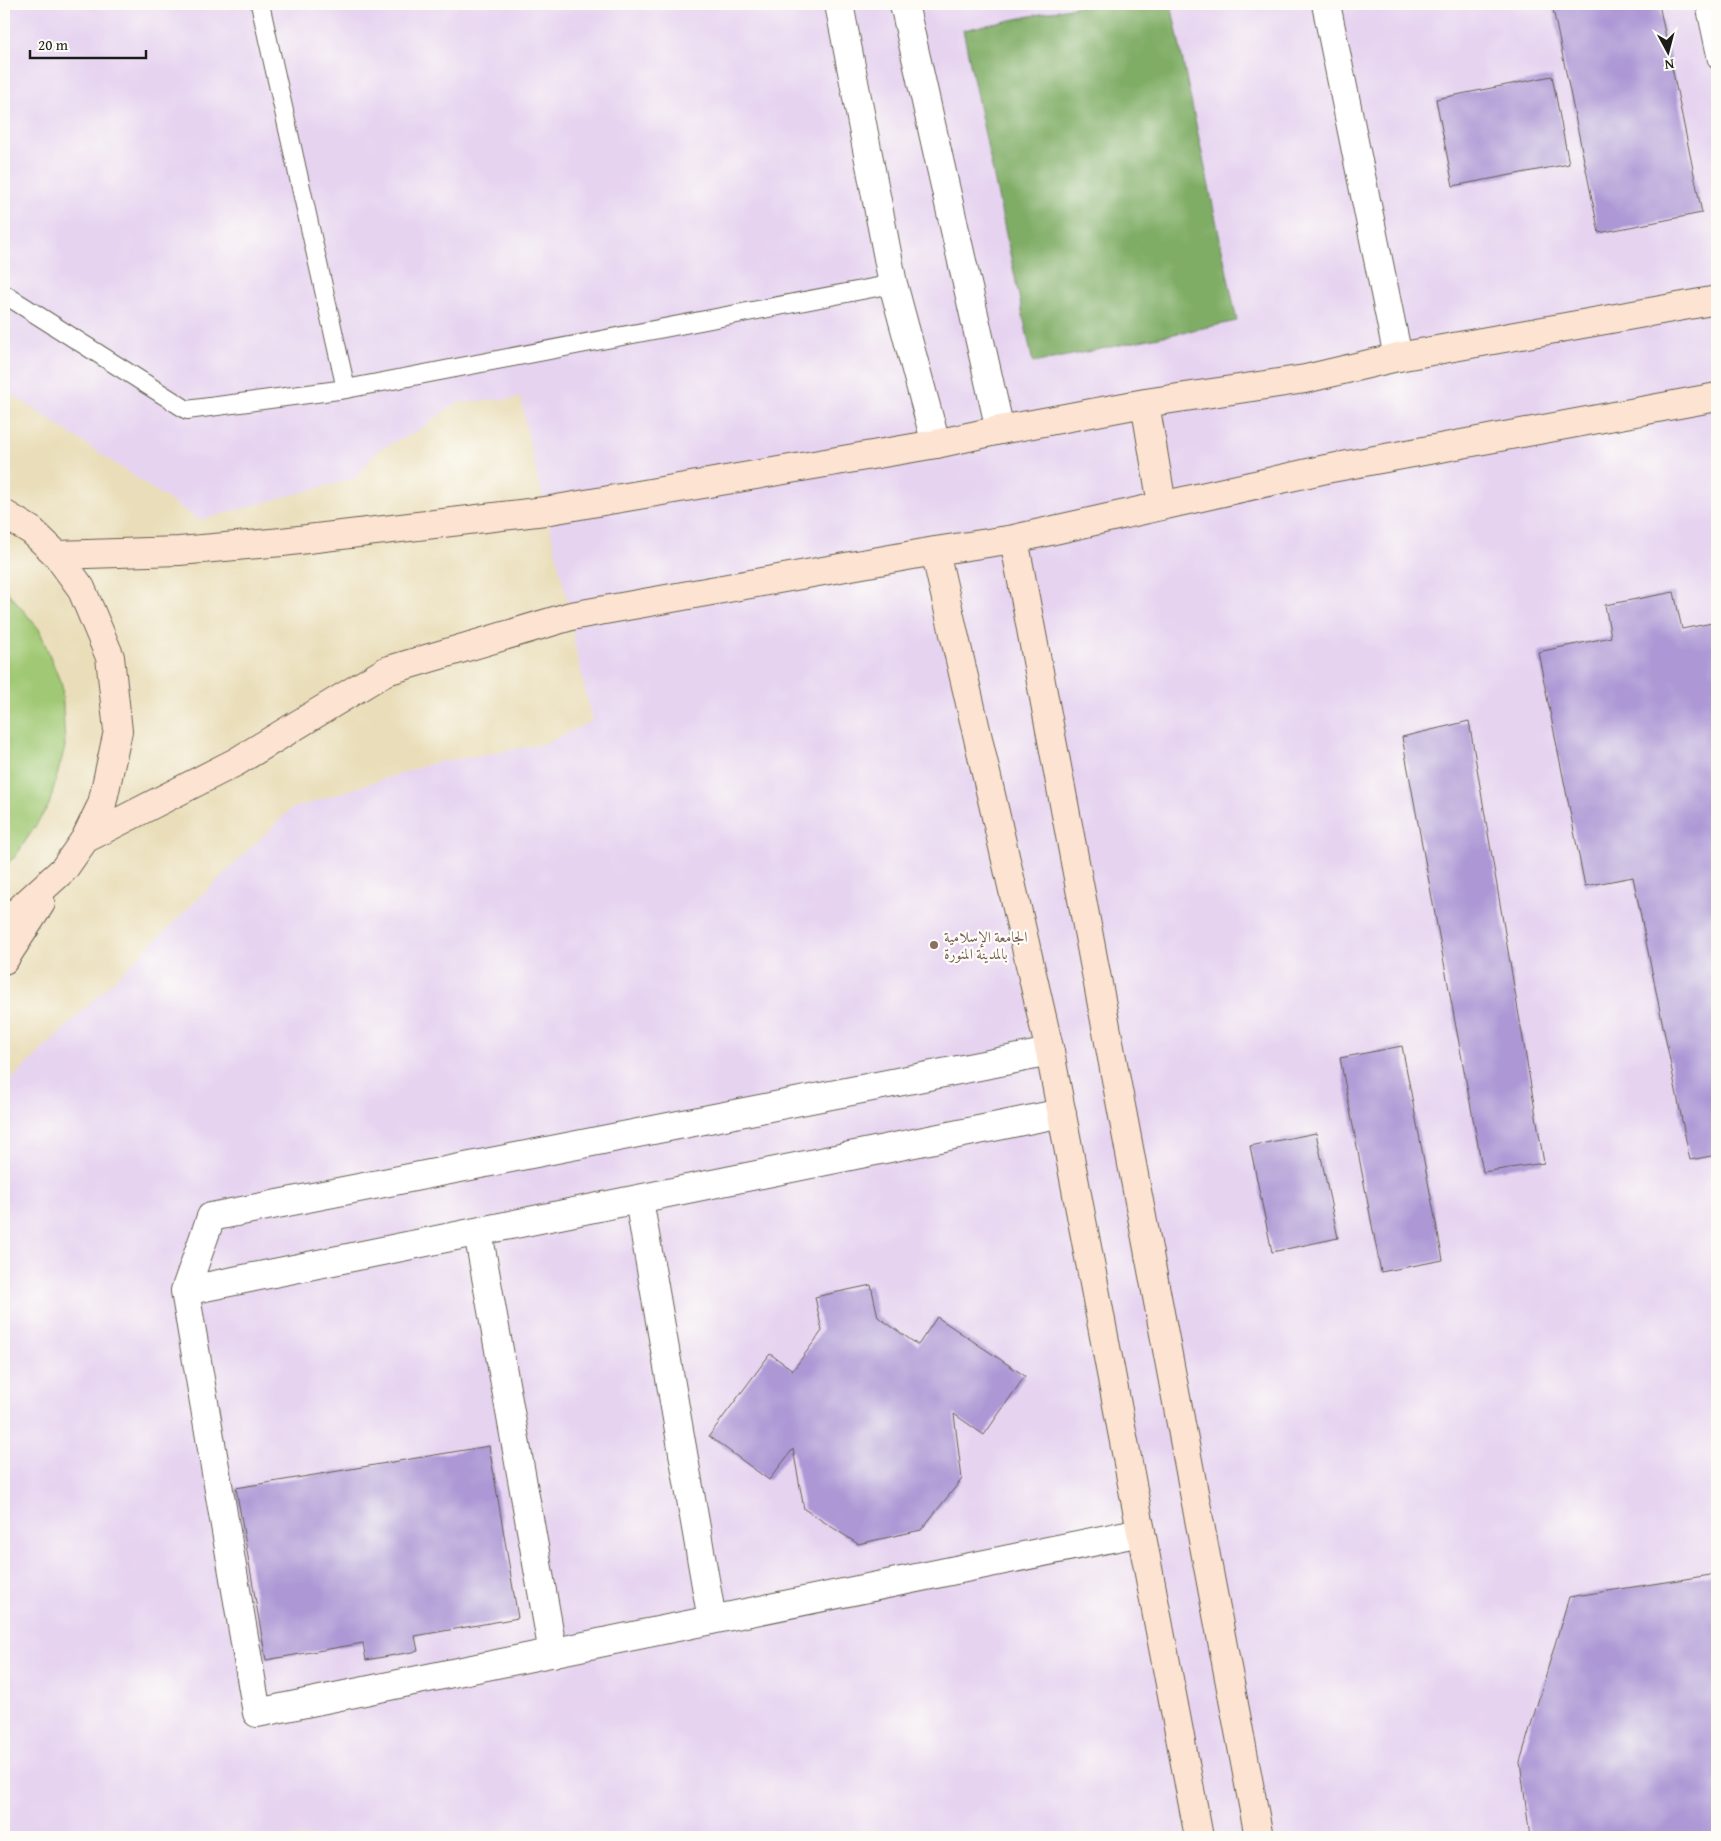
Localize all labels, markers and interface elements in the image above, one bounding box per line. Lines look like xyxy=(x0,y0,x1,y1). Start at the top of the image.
scale bar xyxy=(30,28,146,60)
north arrow xyxy=(1644,28,1694,78)
text: 20 m xyxy=(38,34,69,55)
text: N xyxy=(1663,54,1675,75)
place label: الجامعة الإسلامية بالمدينة المنورة xyxy=(944,926,1027,964)
marker: الجامعة الإسلامية بالمدينة المنورة xyxy=(928,939,940,951)

